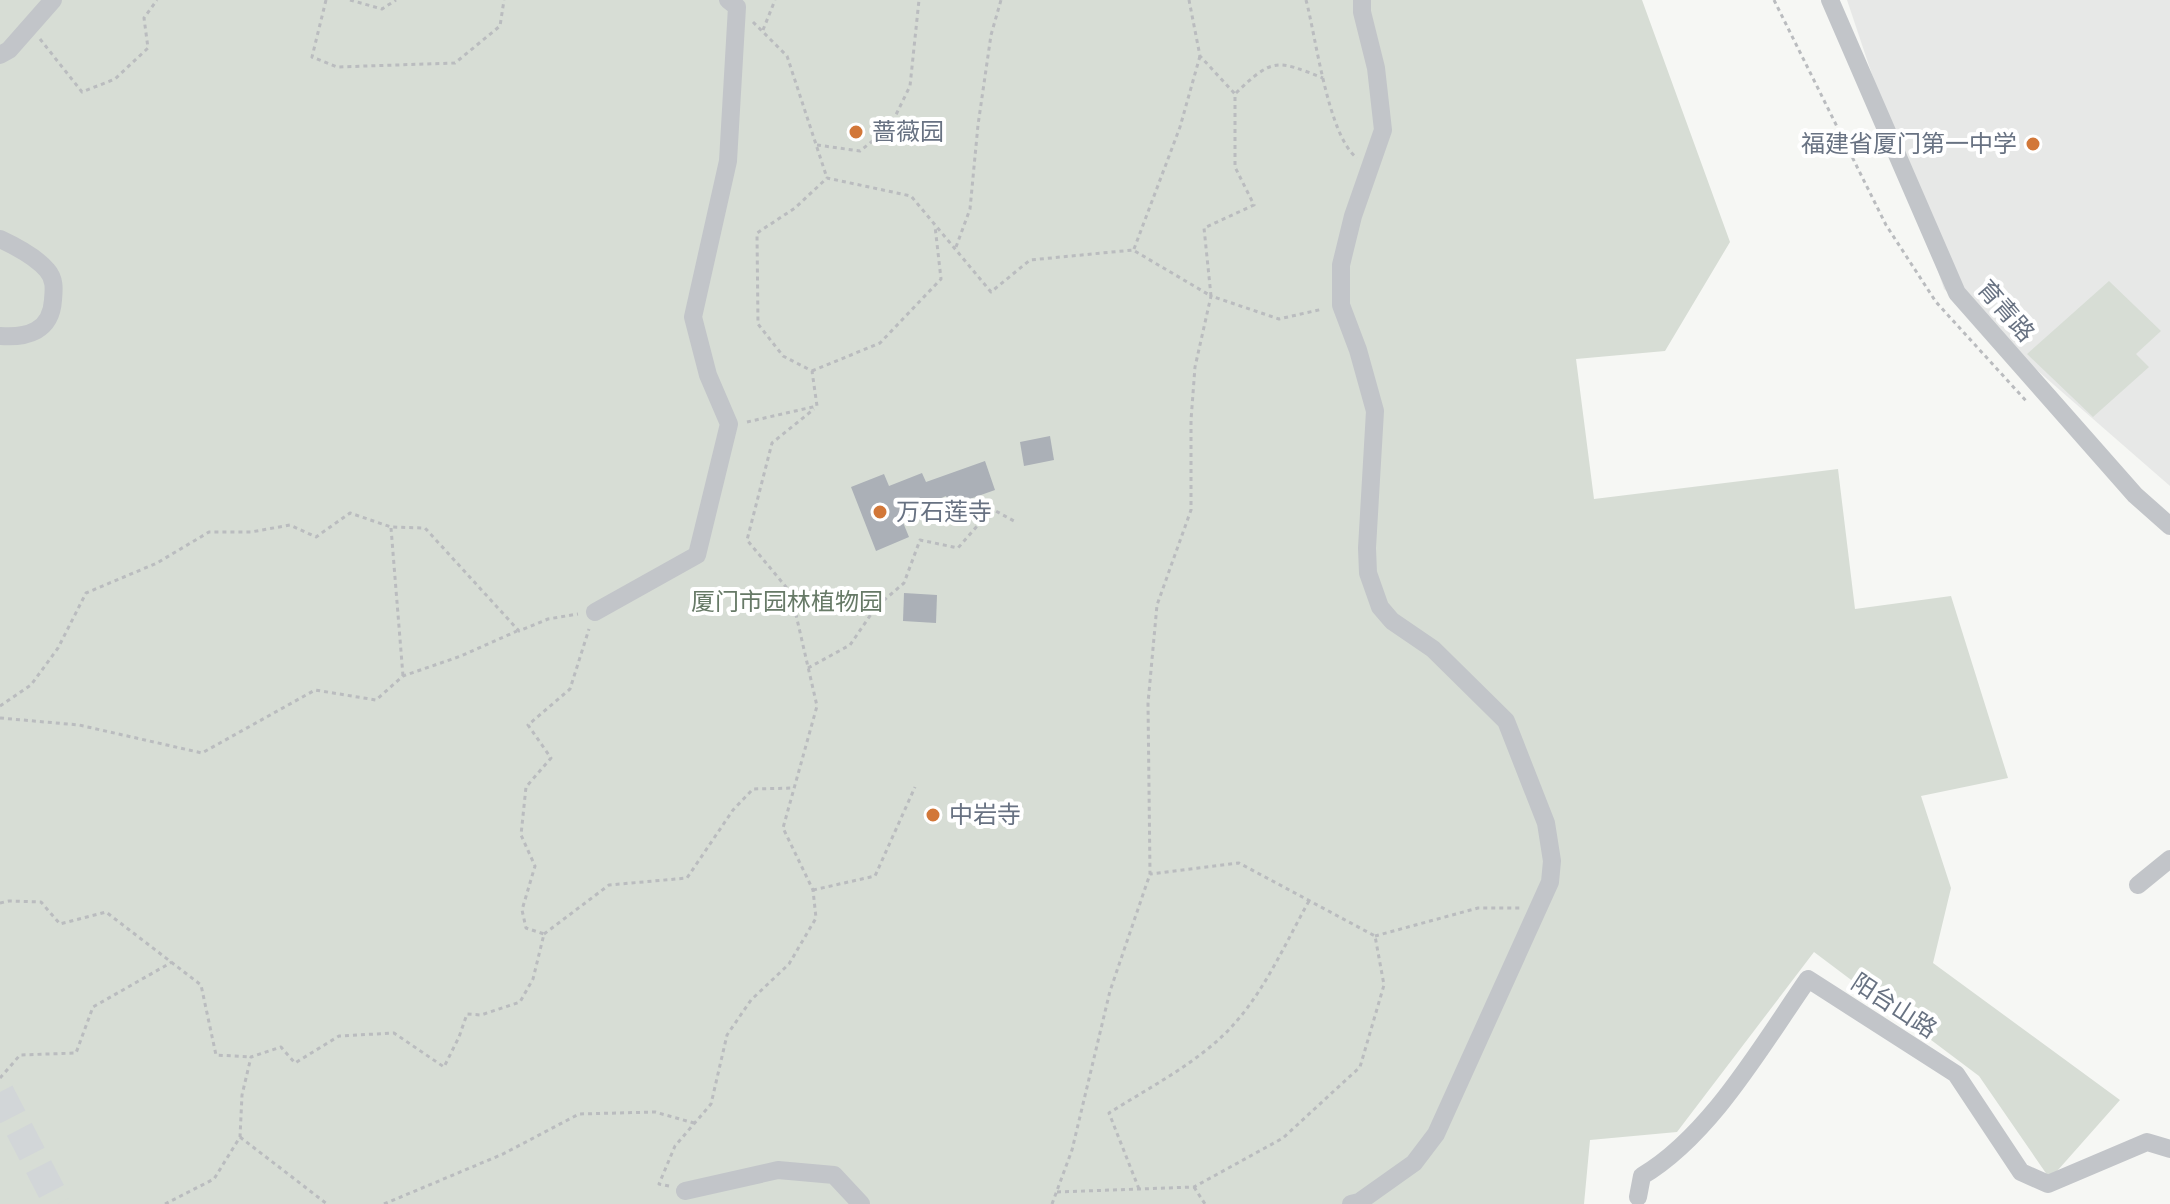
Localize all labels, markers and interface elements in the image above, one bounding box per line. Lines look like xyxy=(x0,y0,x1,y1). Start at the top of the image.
place label: 蔷薇园 xyxy=(872,118,944,146)
marker: 蔷薇园 xyxy=(847,123,865,141)
place label: 福建省厦门第一中学 xyxy=(1801,130,2017,158)
marker: 福建省厦门第一中学 xyxy=(2024,135,2042,153)
street label: 育青路 xyxy=(1972,275,2040,347)
place label: 万石莲寺 xyxy=(896,498,992,526)
marker: 万石莲寺 xyxy=(871,503,889,521)
park label: 厦门市园林植物园 xyxy=(691,588,883,616)
place label: 中岩寺 xyxy=(949,801,1021,829)
marker: 中岩寺 xyxy=(924,806,942,824)
street label: 阳台山路 xyxy=(1846,968,1942,1044)

